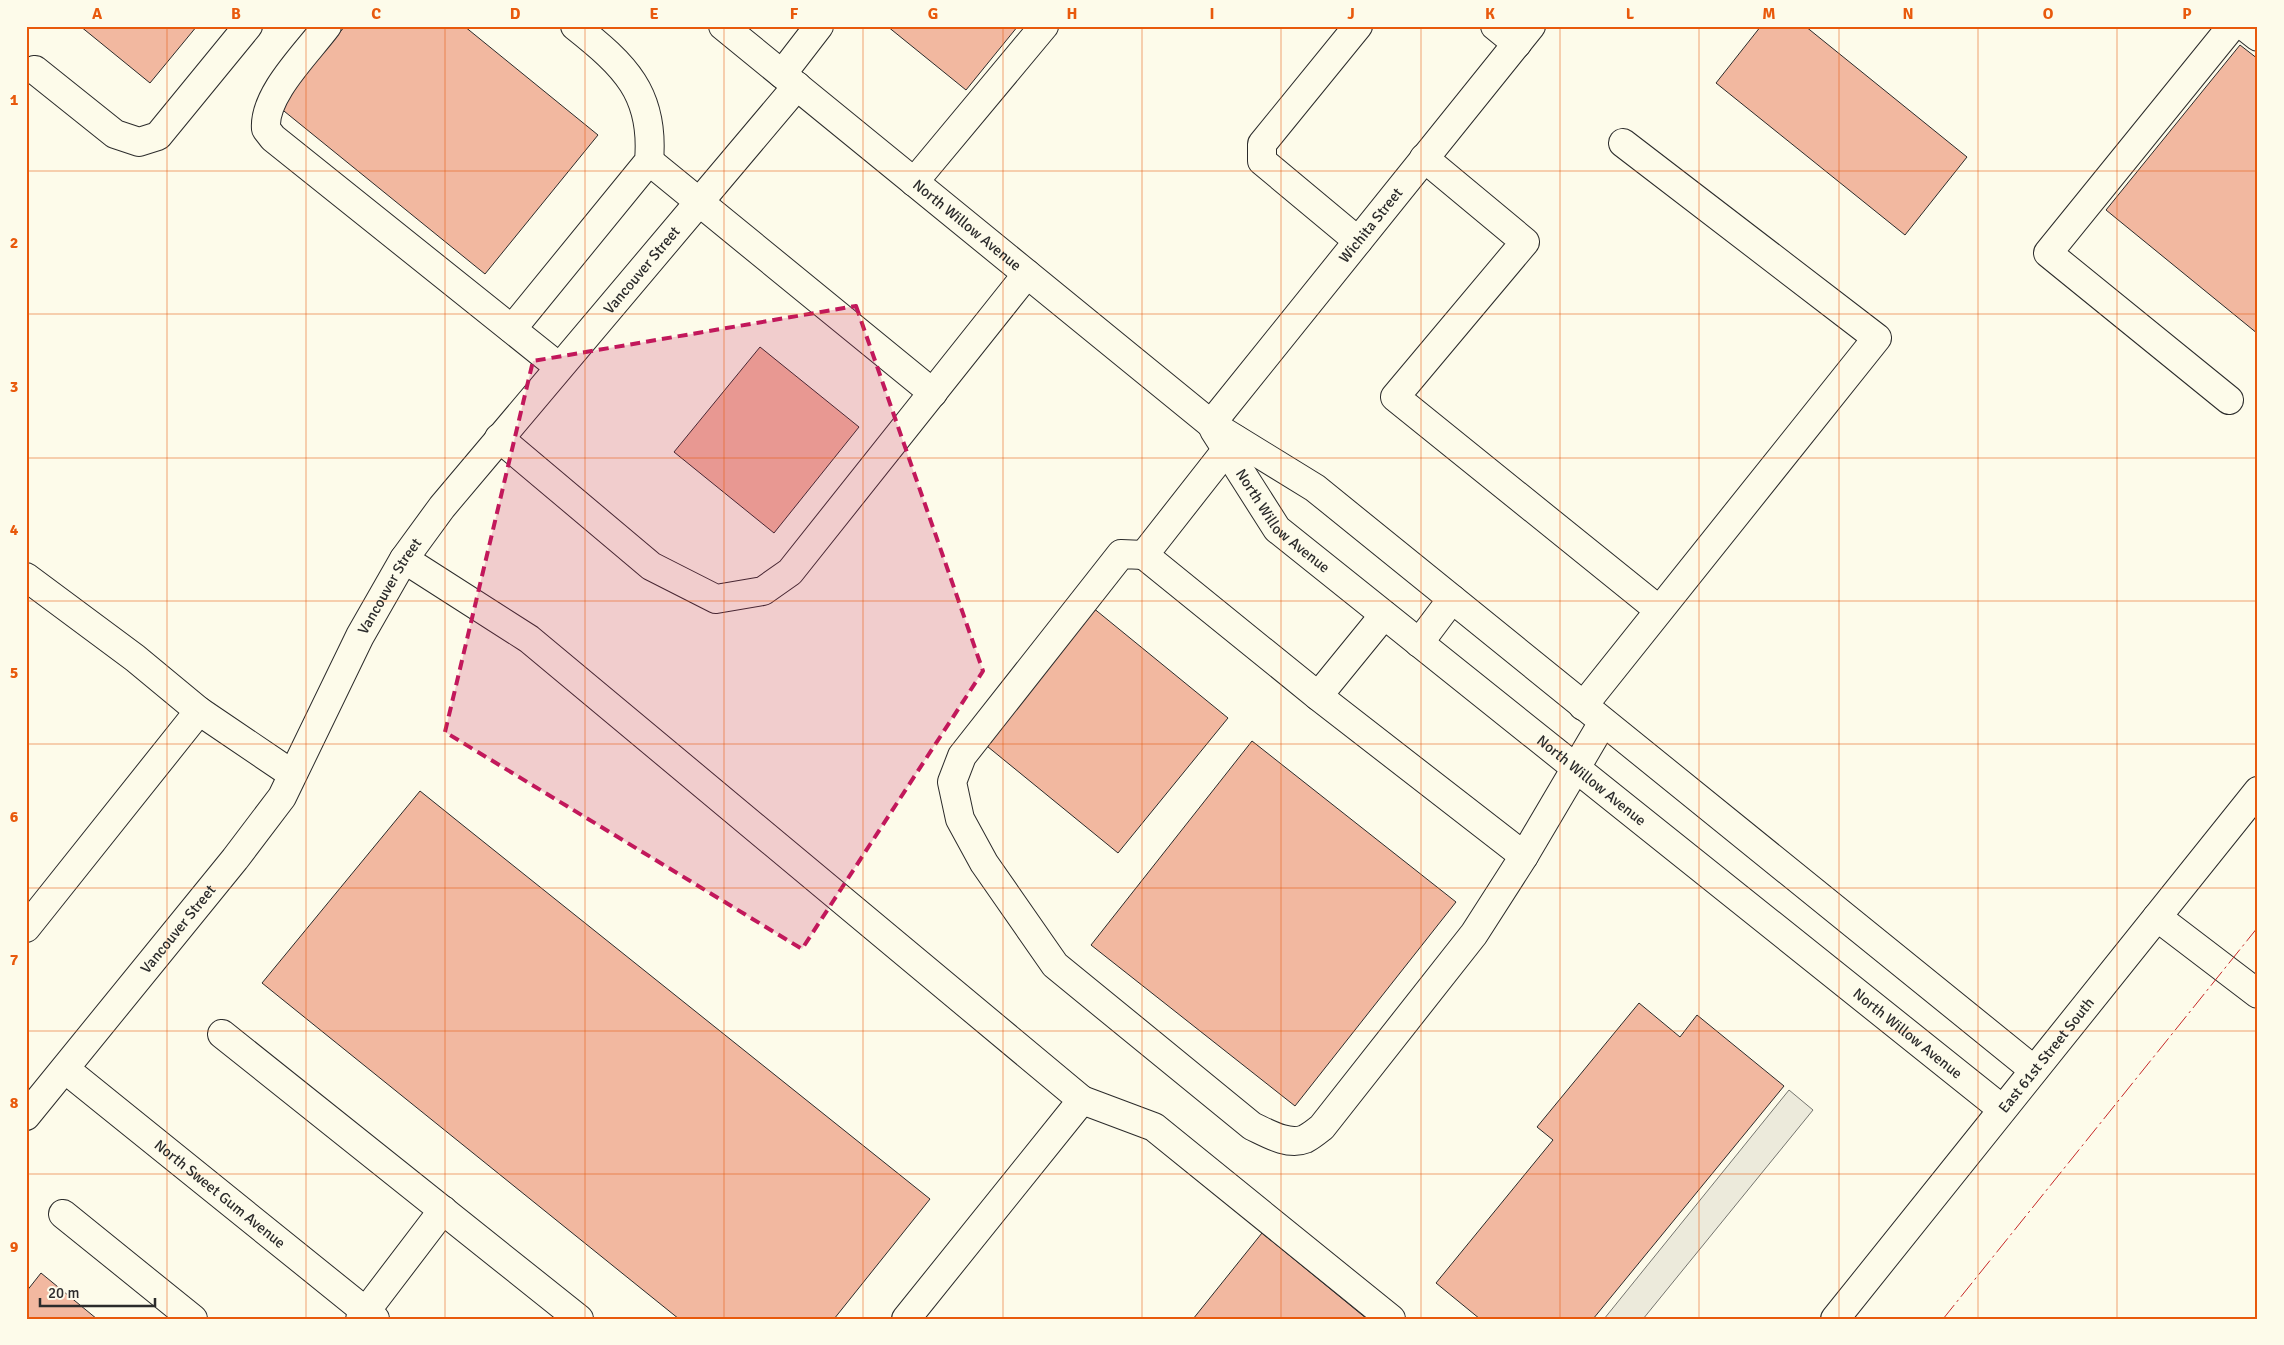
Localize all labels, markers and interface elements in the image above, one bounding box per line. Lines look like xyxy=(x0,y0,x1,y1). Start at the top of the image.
text: A xyxy=(92,4,103,24)
text: B xyxy=(231,4,241,24)
text: C xyxy=(371,4,381,24)
text: D xyxy=(510,4,521,24)
text: E xyxy=(649,4,659,24)
text: F xyxy=(790,4,799,24)
text: G xyxy=(928,4,938,24)
text: H xyxy=(1067,4,1077,24)
text: I xyxy=(1209,4,1215,24)
text: J xyxy=(1347,4,1355,24)
text: K xyxy=(1485,4,1495,24)
text: L xyxy=(1626,4,1635,24)
text: M xyxy=(1762,4,1776,24)
text: N xyxy=(1902,4,1914,24)
text: O xyxy=(2043,4,2054,24)
text: P xyxy=(2182,4,2192,24)
text: 1 xyxy=(10,90,19,110)
street label: North Willow Avenue xyxy=(909,176,1025,275)
street label: Wichita Street xyxy=(1335,184,1406,267)
street label: Vancouver Street xyxy=(600,223,684,317)
text: 2 xyxy=(10,233,18,253)
text: 3 xyxy=(10,377,18,397)
street label: North Willow Avenue xyxy=(1232,465,1333,577)
text: 4 xyxy=(10,520,19,540)
street label: Vancouver Street xyxy=(354,534,425,637)
text: 5 xyxy=(10,663,18,683)
street label: North Willow Avenue xyxy=(1533,731,1650,830)
text: 6 xyxy=(10,807,19,827)
street label: Vancouver Street xyxy=(137,881,219,977)
text: 7 xyxy=(10,950,19,970)
street label: North Willow Avenue xyxy=(1849,984,1966,1083)
street label: East 61st Street South xyxy=(1995,994,2098,1117)
text: 8 xyxy=(10,1093,19,1113)
street label: North Sweet Gum Avenue xyxy=(151,1136,289,1252)
text: 9 xyxy=(10,1237,19,1257)
scale bar xyxy=(40,1275,155,1307)
text: 20 m xyxy=(48,1284,79,1302)

